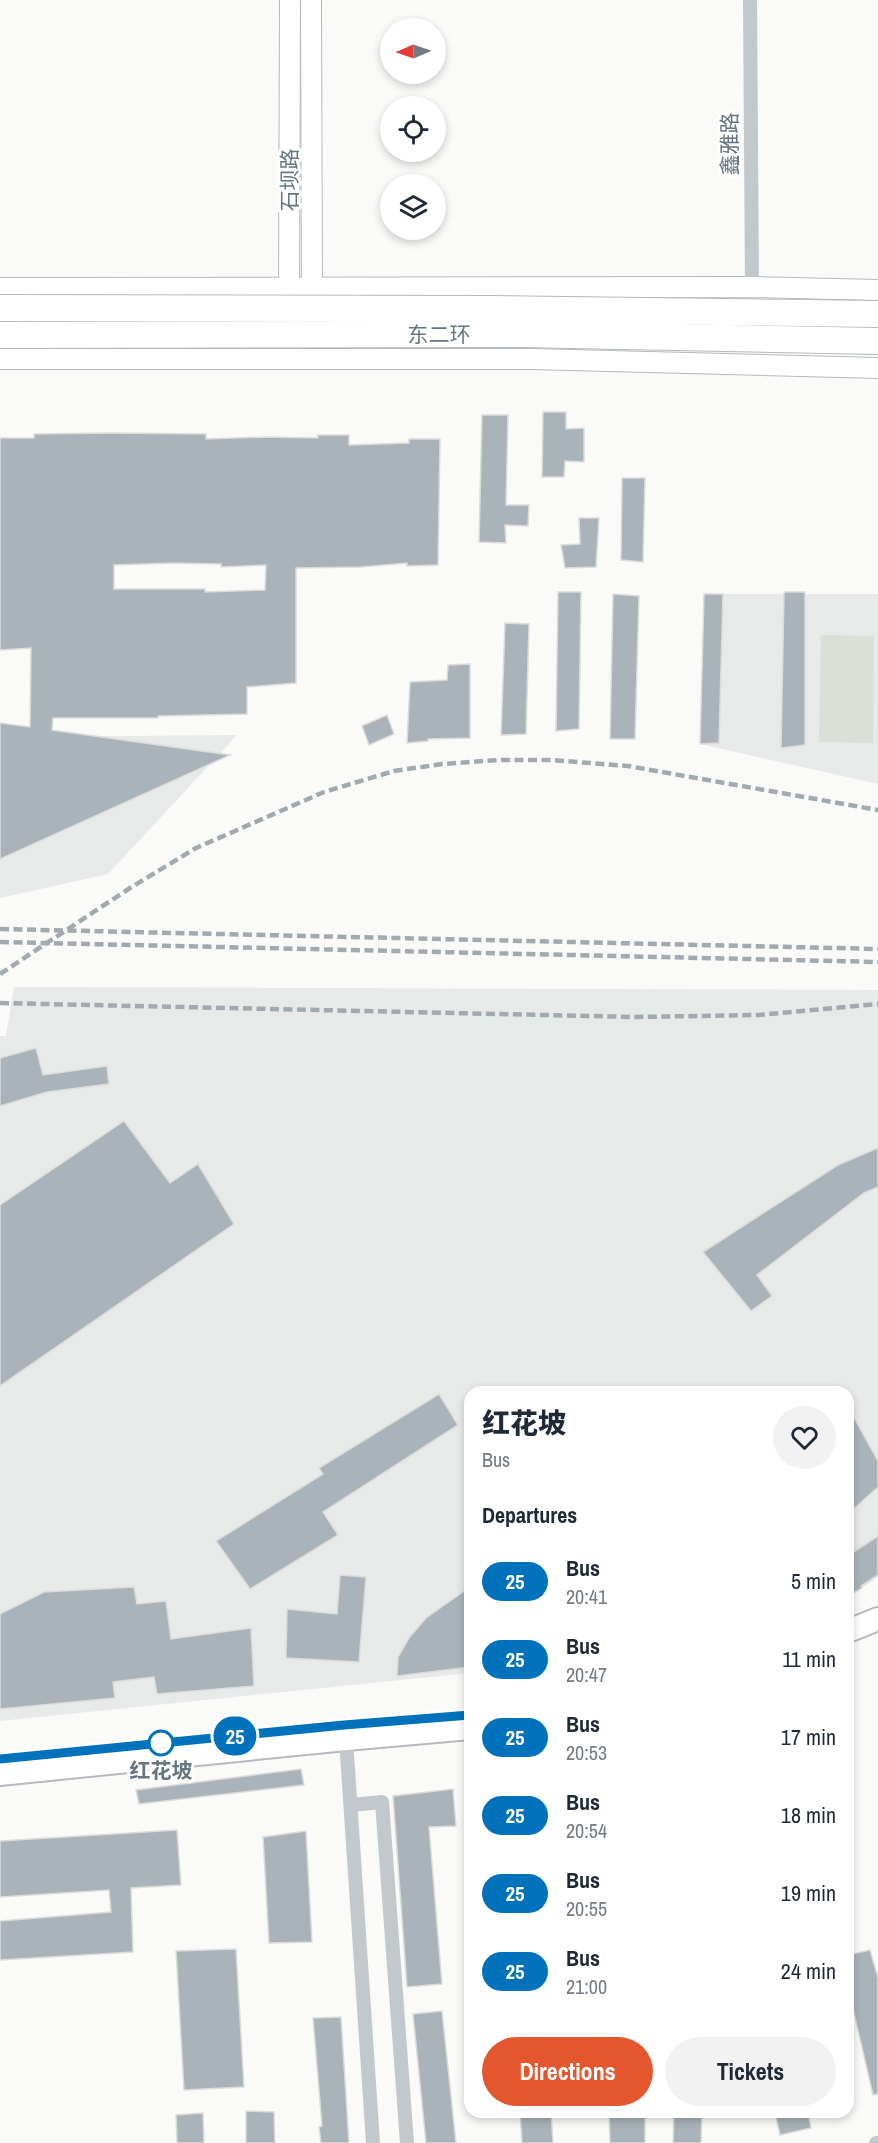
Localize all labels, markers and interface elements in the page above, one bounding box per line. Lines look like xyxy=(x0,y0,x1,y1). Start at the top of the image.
north arrow xyxy=(380,18,446,84)
map controls xyxy=(380,18,446,240)
button: locate xyxy=(380,96,446,162)
street label: 鑫雅路 xyxy=(715,113,744,176)
street label: 石坝路 xyxy=(275,149,304,212)
button: layers xyxy=(380,174,446,240)
street label: 东二环 xyxy=(408,320,471,349)
text: 红花坡 xyxy=(482,1404,566,1442)
button: heart xyxy=(773,1406,836,1469)
text: Bus xyxy=(482,1446,510,1473)
text: Departures xyxy=(482,1500,577,1530)
text: Bus xyxy=(566,1553,600,1583)
text: 5 min xyxy=(791,1566,836,1596)
text: 25 xyxy=(505,1567,525,1596)
text: 20:41 xyxy=(566,1583,607,1610)
text: Bus xyxy=(566,1631,600,1661)
text: 11 min xyxy=(782,1644,836,1674)
text: 25 xyxy=(505,1645,525,1674)
text: 20:47 xyxy=(566,1661,607,1688)
text: Bus xyxy=(566,1709,600,1739)
line badge: 25 xyxy=(208,1716,262,1756)
text: 25 xyxy=(225,1722,245,1751)
text: 17 min xyxy=(781,1722,836,1752)
text: 25 xyxy=(505,1723,525,1752)
marker: 红花坡 xyxy=(148,1730,174,1756)
text: 20:53 xyxy=(566,1739,607,1766)
place label: 红花坡 xyxy=(130,1756,193,1785)
text: Bus xyxy=(566,1787,600,1817)
text: 18 min xyxy=(781,1800,836,1830)
text: 25 xyxy=(505,1801,525,1830)
text: 20:54 xyxy=(566,1817,607,1844)
text: Bus xyxy=(566,1865,600,1895)
text: 19 min xyxy=(781,1878,836,1908)
text: 25 xyxy=(505,1879,525,1908)
text: 20:55 xyxy=(566,1895,607,1922)
text: Bus xyxy=(566,1943,600,1973)
text: 24 min xyxy=(781,1956,836,1986)
text: 25 xyxy=(505,1957,525,1986)
text: 21:00 xyxy=(566,1973,607,2000)
button: Directions xyxy=(482,2037,653,2106)
button: Tickets xyxy=(665,2037,836,2106)

